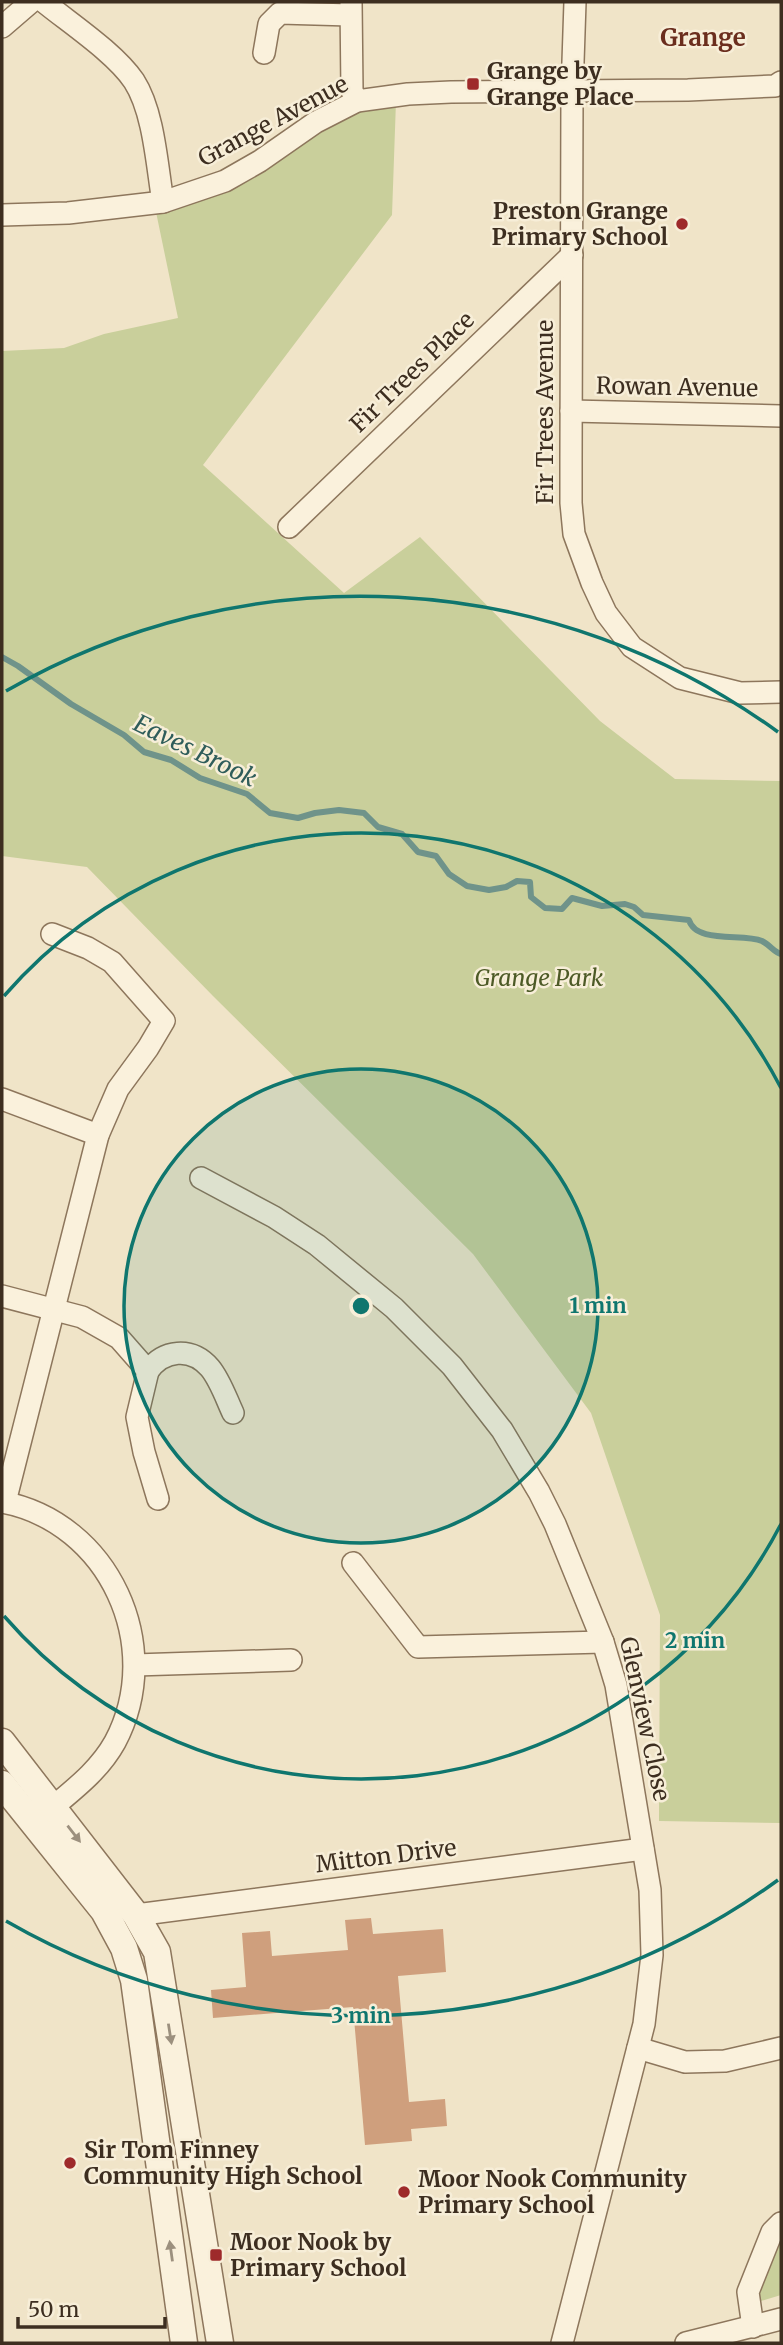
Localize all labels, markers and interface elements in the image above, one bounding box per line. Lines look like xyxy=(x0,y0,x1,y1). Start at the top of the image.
district label: Grange xyxy=(660,22,746,53)
place label: Grange by Grange Place xyxy=(487,56,634,111)
street label: Grange Avenue xyxy=(193,69,353,172)
marker: Grange by Grange Place xyxy=(465,76,481,92)
place label: Preston Grange Primary School xyxy=(492,196,669,251)
marker: Preston Grange Primary School xyxy=(674,216,690,232)
street label: Fir Trees Place xyxy=(343,305,480,438)
street label: Fir Trees Avenue xyxy=(530,320,559,504)
street label: Rowan Avenue xyxy=(596,371,758,402)
water label: Eaves Brook xyxy=(129,707,262,794)
park label: Grange Park xyxy=(475,963,604,992)
text: 1 min xyxy=(569,1292,627,1319)
centre of rings xyxy=(349,1294,373,1318)
text: 2 min xyxy=(665,1627,725,1654)
street label: Glenview Close xyxy=(614,1634,677,1804)
one-way arrow xyxy=(67,1825,82,1843)
street label: Mitton Drive xyxy=(314,1833,458,1879)
text: 3 min xyxy=(331,2002,391,2029)
one-way arrow xyxy=(165,2023,176,2045)
place label: Sir Tom Finney Community High School xyxy=(84,2135,363,2190)
marker: Sir Tom Finney Community High School xyxy=(62,2155,78,2171)
place label: Moor Nook Community Primary School xyxy=(418,2164,687,2219)
marker: Moor Nook Community Primary School xyxy=(396,2184,412,2200)
place label: Moor Nook by Primary School xyxy=(230,2227,407,2282)
one-way arrow xyxy=(166,2240,177,2262)
marker: Moor Nook by Primary School xyxy=(208,2247,224,2263)
scale bar xyxy=(18,2286,164,2330)
text: 50 m xyxy=(28,2296,79,2323)

